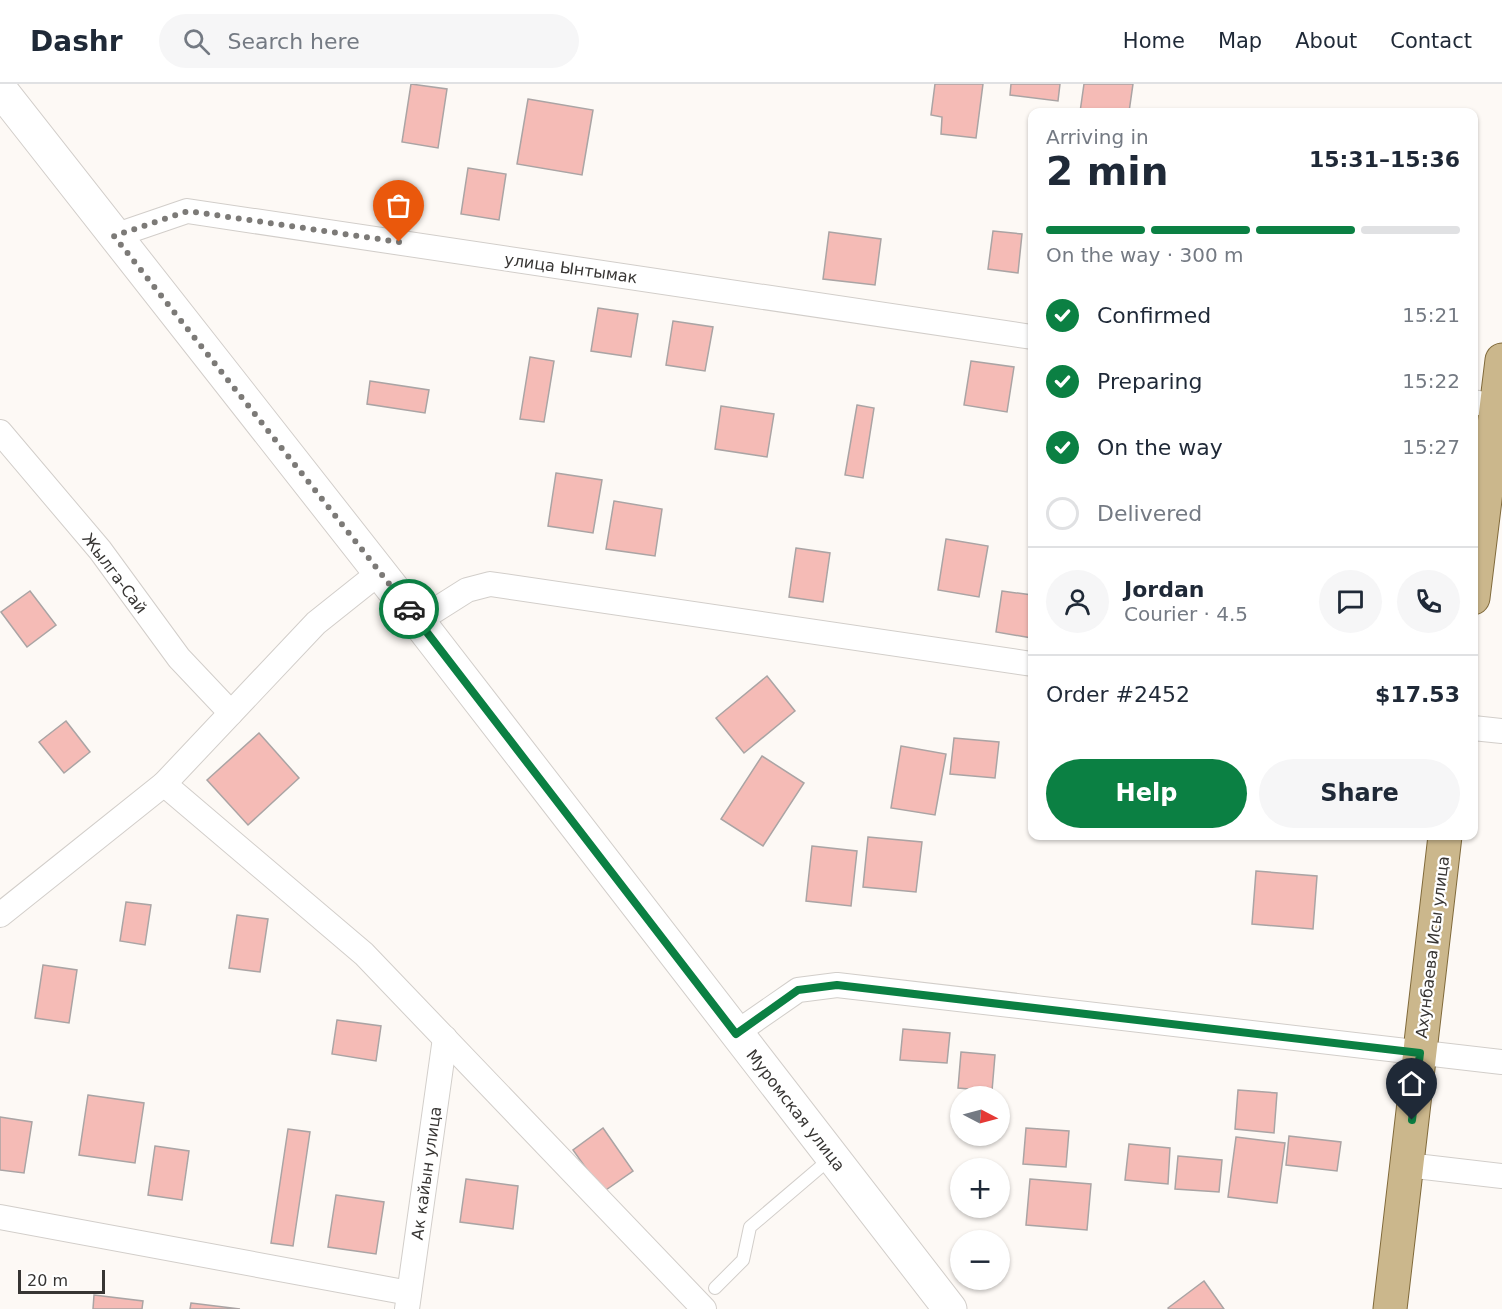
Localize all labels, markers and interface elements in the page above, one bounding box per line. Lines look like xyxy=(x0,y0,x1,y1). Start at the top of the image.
search box xyxy=(159,14,579,68)
text: Dashr xyxy=(30,25,123,58)
icon: search xyxy=(180,25,213,58)
text: Search here xyxy=(228,29,360,54)
text: Home xyxy=(1123,29,1185,53)
text: Map xyxy=(1218,29,1262,53)
text: About xyxy=(1295,29,1357,53)
text: Contact xyxy=(1390,29,1472,53)
text: Arriving in xyxy=(1046,125,1149,149)
text: 15:31–15:36 xyxy=(1309,147,1460,172)
text: 2 min xyxy=(1046,149,1168,194)
pin xyxy=(373,180,424,242)
icon: bag xyxy=(382,189,415,222)
text: On the way · 300 m xyxy=(1046,243,1244,267)
street label: улица Ынтымак xyxy=(503,250,639,287)
icon: check xyxy=(1046,299,1079,332)
text: Confirmed xyxy=(1097,303,1211,328)
text: 15:21 xyxy=(1402,303,1460,327)
icon: check xyxy=(1046,365,1079,398)
text: Preparing xyxy=(1097,369,1203,394)
text: 15:22 xyxy=(1402,369,1460,393)
icon: check xyxy=(1046,431,1079,464)
text: On the way xyxy=(1097,435,1223,460)
text: 15:27 xyxy=(1402,435,1460,459)
text: Delivered xyxy=(1097,501,1202,526)
street label: Жылга-Сай xyxy=(78,529,151,617)
button: person xyxy=(1046,570,1109,633)
button: chat xyxy=(1319,570,1382,633)
button: phone xyxy=(1397,570,1460,633)
text: Jordan xyxy=(1124,577,1204,602)
courier xyxy=(379,579,439,639)
icon: car xyxy=(393,593,426,626)
text: Courier · 4.5 xyxy=(1124,602,1248,626)
text: Order #2452 xyxy=(1046,682,1190,707)
text: $17.53 xyxy=(1375,682,1460,707)
button: Help xyxy=(1046,759,1247,828)
button: Share xyxy=(1259,759,1460,828)
street label: Ахунбаева Исы улица xyxy=(1412,855,1453,1039)
street label: Муромская улица xyxy=(742,1046,849,1175)
pin xyxy=(1386,1058,1437,1120)
icon: home xyxy=(1395,1067,1428,1100)
north arrow xyxy=(950,1086,1010,1146)
map controls xyxy=(950,1086,1010,1290)
street label: Ак кайын улица xyxy=(408,1105,445,1241)
button: + xyxy=(950,1158,1010,1218)
button: − xyxy=(950,1230,1010,1290)
scale bar xyxy=(18,1267,105,1294)
text: 20 m xyxy=(27,1271,68,1290)

